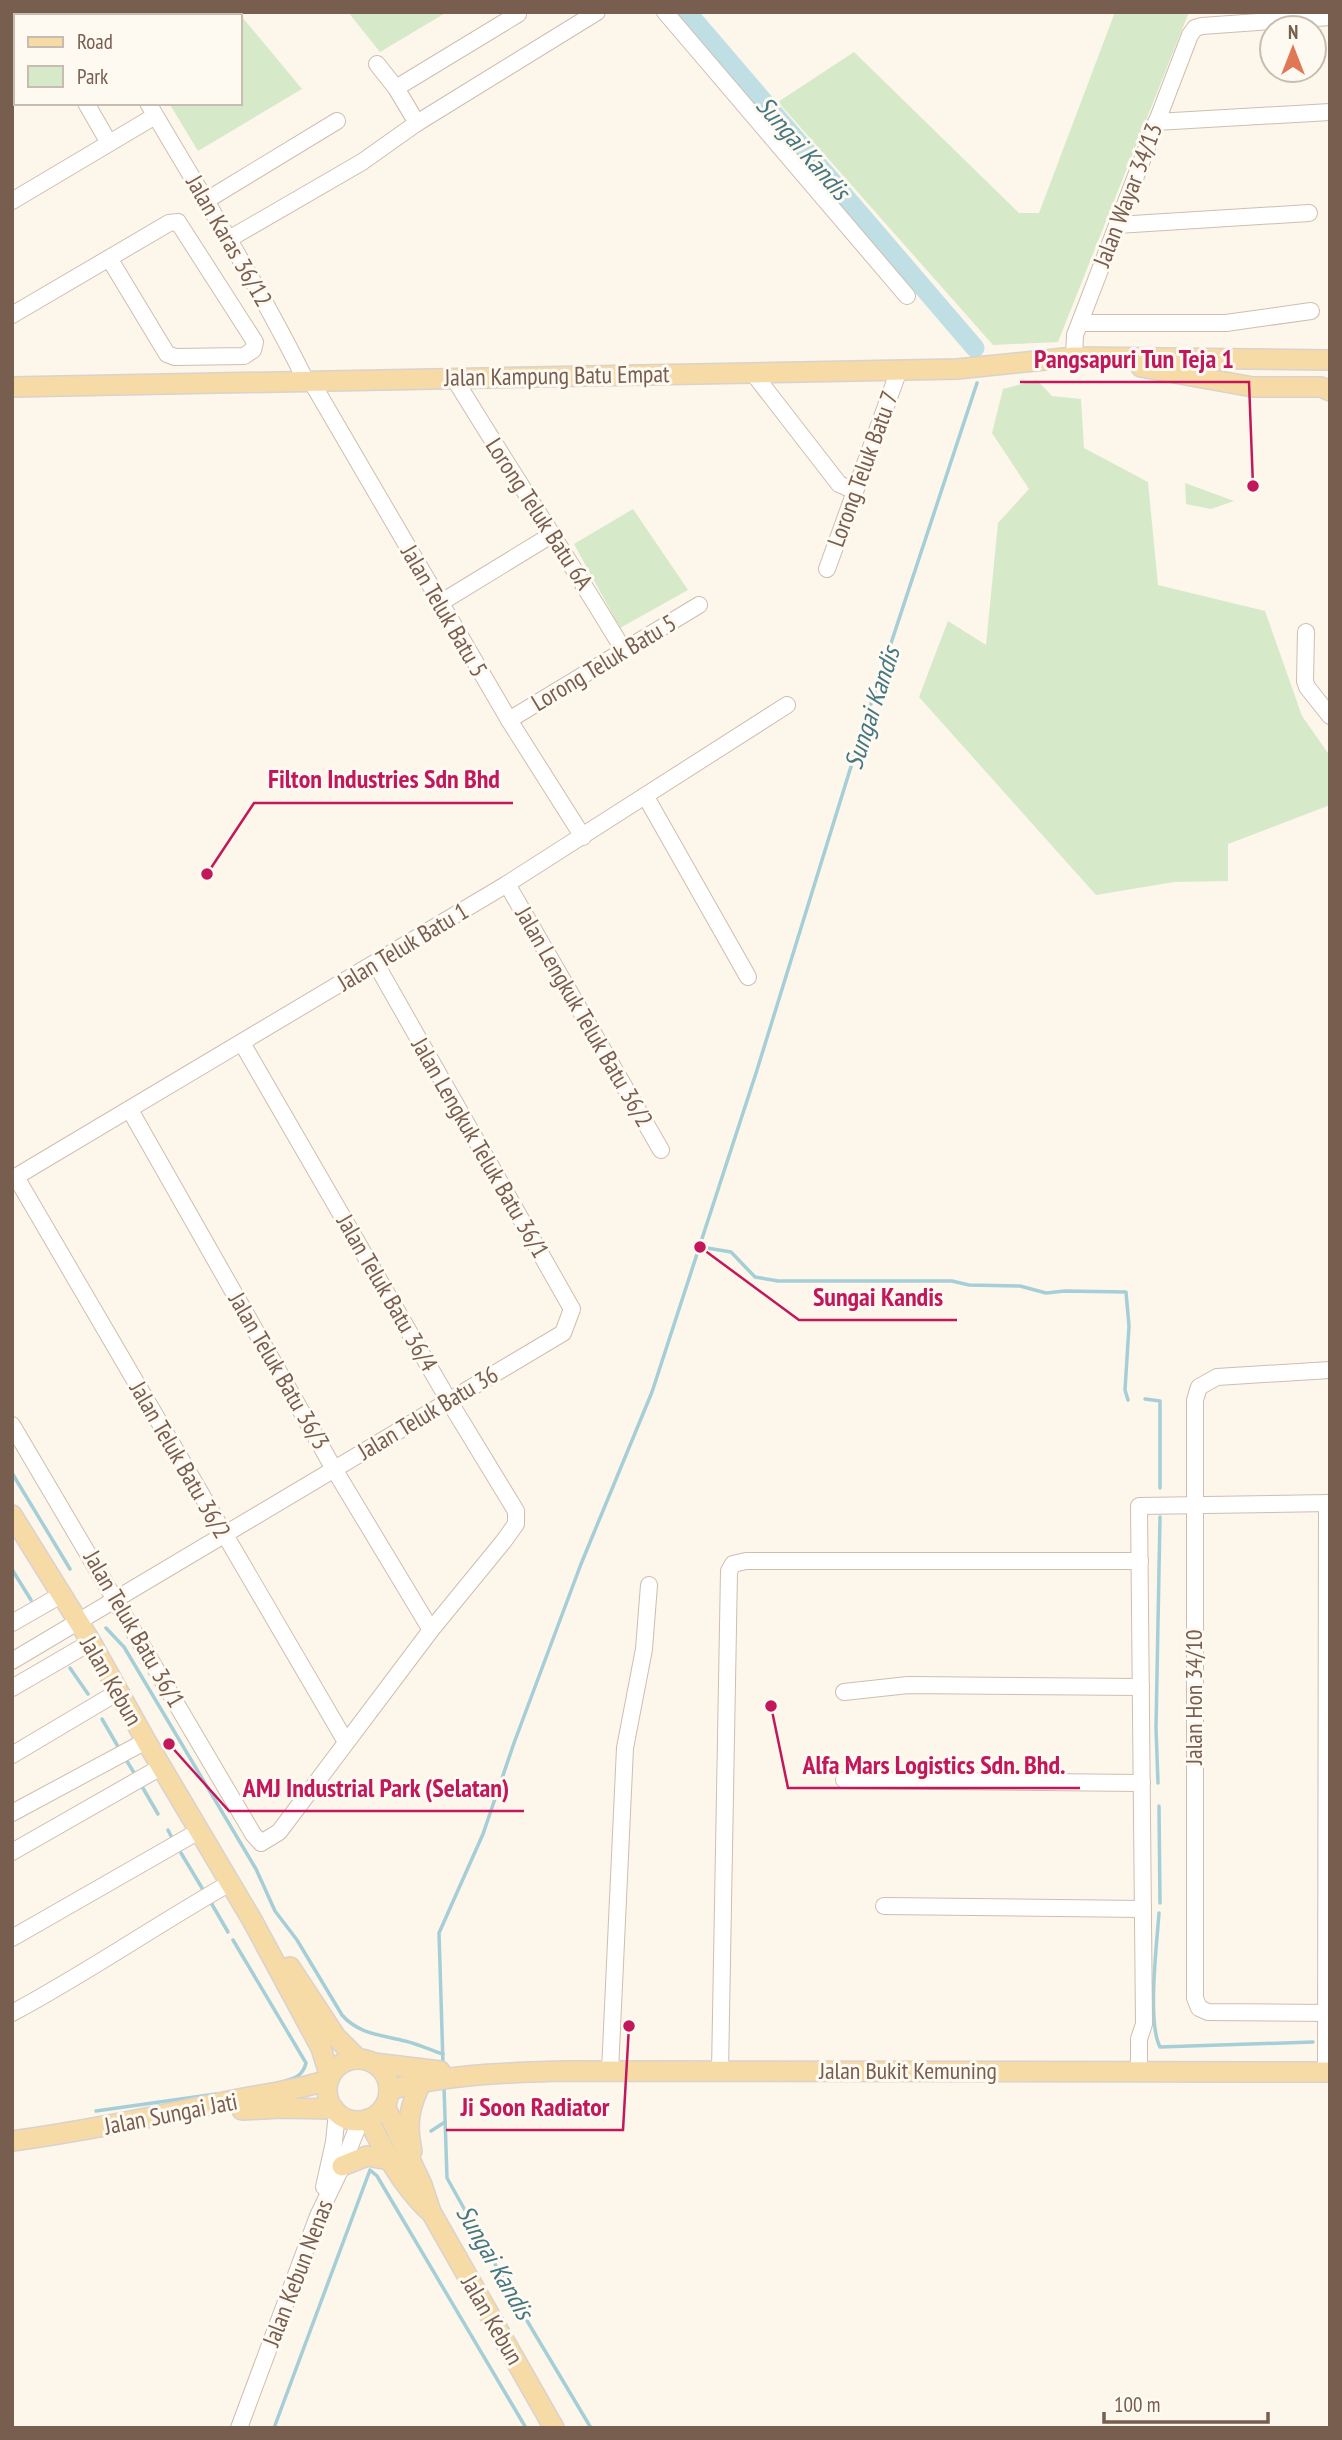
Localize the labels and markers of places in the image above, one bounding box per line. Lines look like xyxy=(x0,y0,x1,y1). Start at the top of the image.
callout: Pangsapuri Tun Teja 1 xyxy=(1020,335,1249,382)
callout: Filton Industries Sdn Bhd xyxy=(254,756,513,803)
callout: Sungai Kandis xyxy=(799,1273,957,1320)
callout: Alfa Mars Logistics Sdn. Bhd. xyxy=(788,1741,1080,1788)
callout: AMJ Industrial Park (Selatan) xyxy=(229,1764,524,1811)
callout: Ji Soon Radiator xyxy=(446,2083,623,2130)

